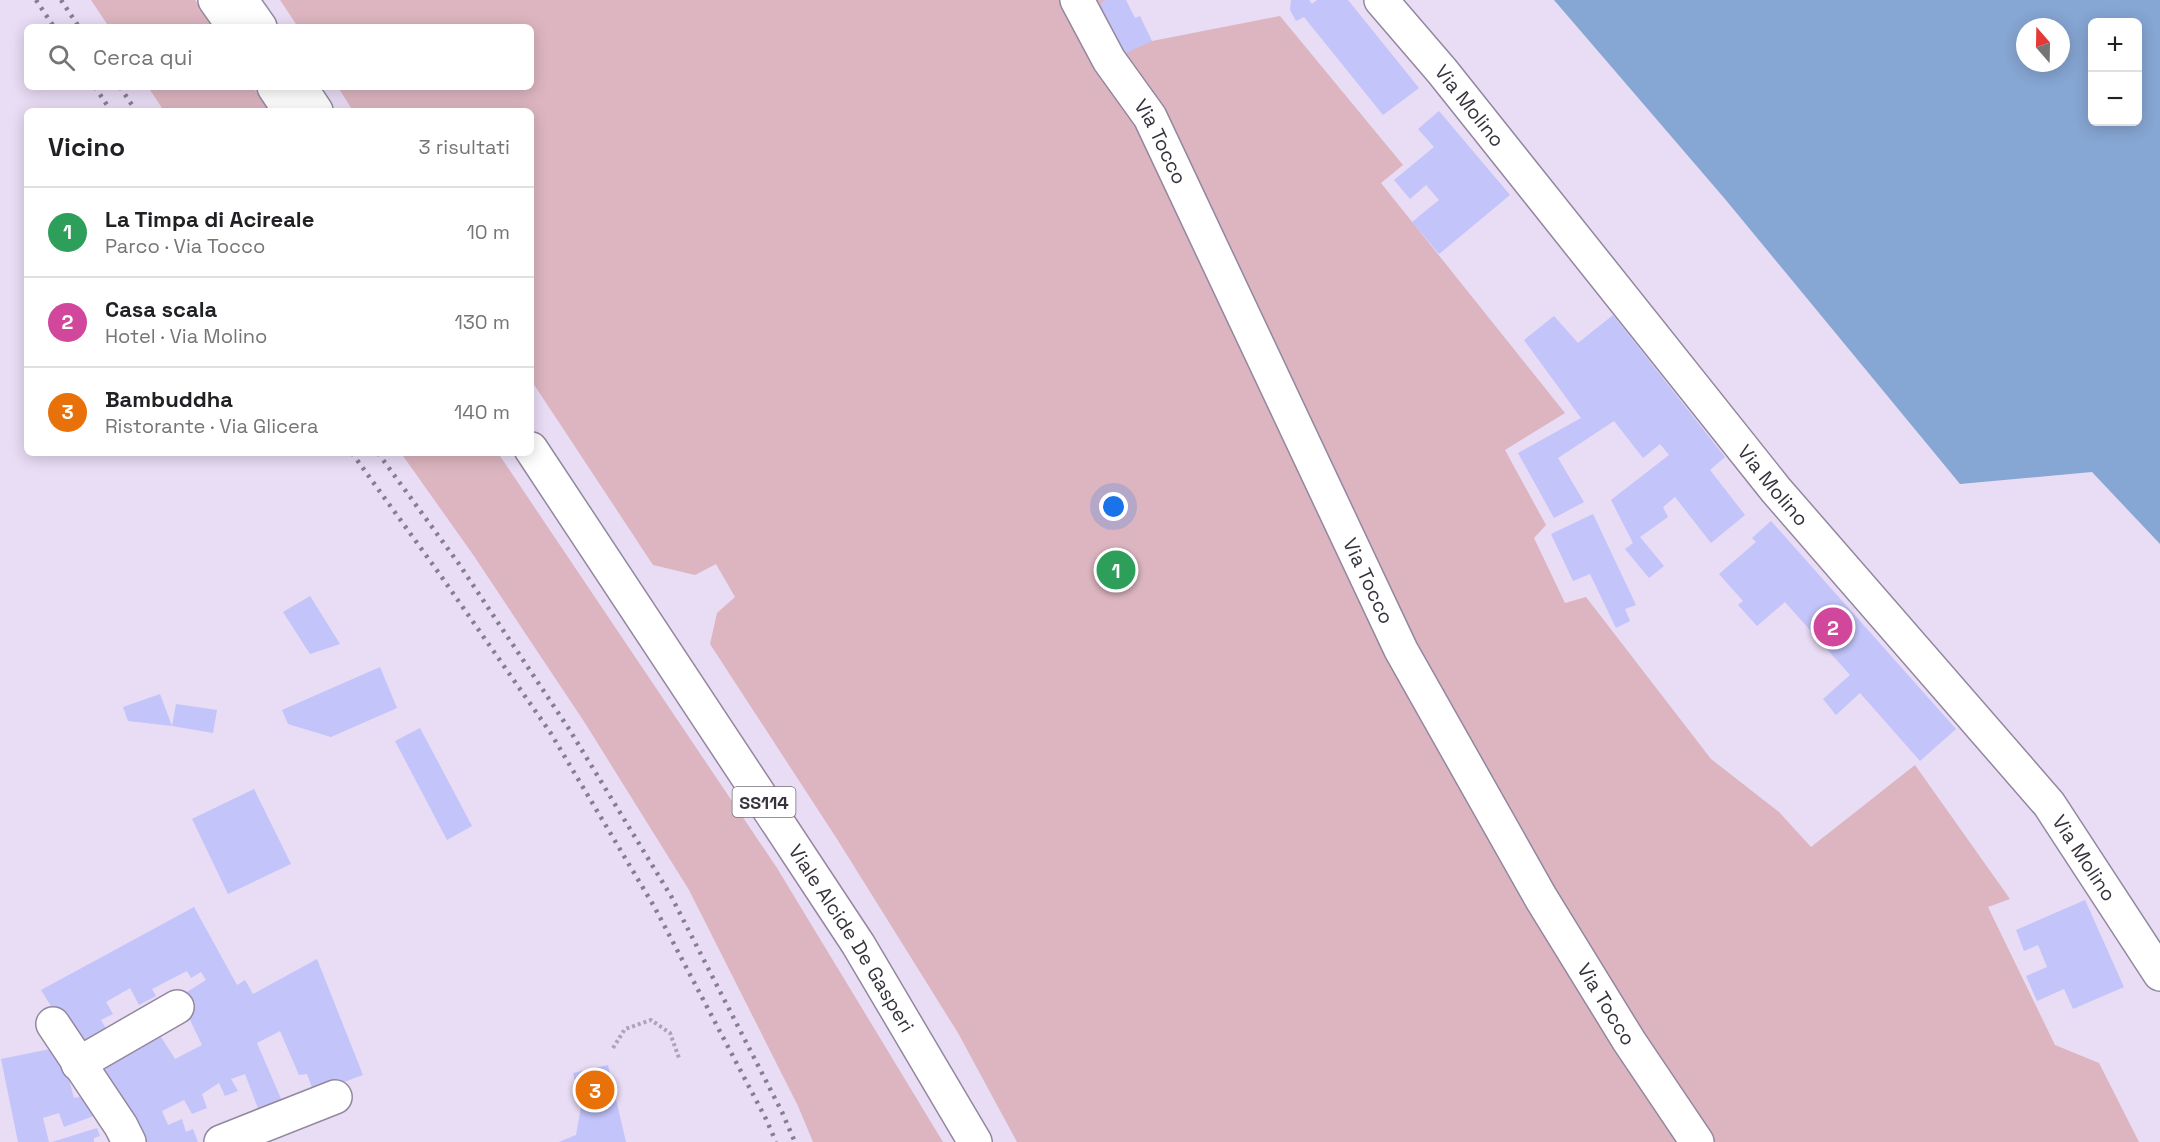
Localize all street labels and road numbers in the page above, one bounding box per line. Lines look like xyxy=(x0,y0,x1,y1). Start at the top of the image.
street label: Via Molino xyxy=(1429,59,1510,152)
street label: Via Tocco xyxy=(1128,94,1193,188)
street label: Via Molino xyxy=(1732,439,1814,531)
street label: Via Tocco xyxy=(1337,534,1400,628)
road number: SS114 xyxy=(732,787,795,817)
street label: Via Molino xyxy=(2047,810,2122,906)
street label: Viale Alcide De Gasperi xyxy=(783,839,920,1037)
street label: Via Tocco xyxy=(1571,958,1642,1050)

